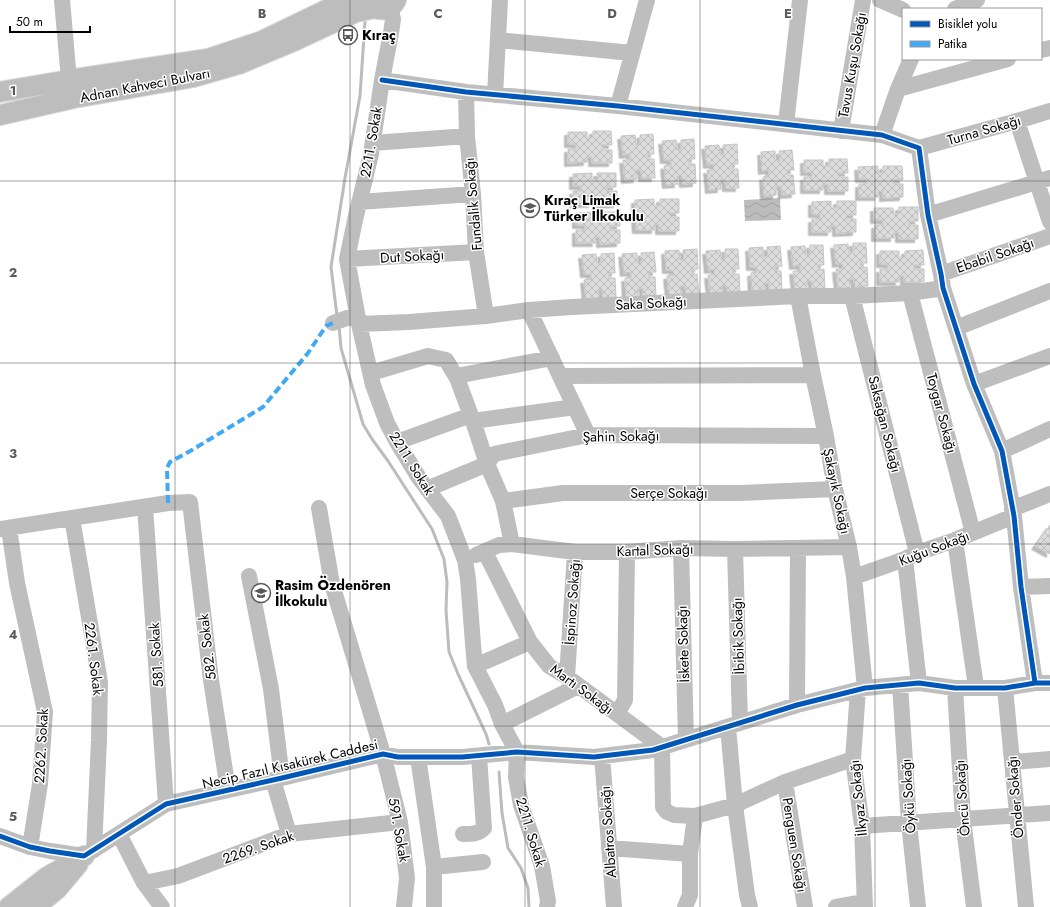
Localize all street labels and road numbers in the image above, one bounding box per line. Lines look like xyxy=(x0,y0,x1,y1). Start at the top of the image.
street label: Tavus Kuşu Sokağı xyxy=(833,11,871,119)
street label: Adnan Kahveci Bulvarı xyxy=(78,63,212,107)
street label: 2211. Sokak xyxy=(355,104,387,179)
street label: Turna Sokağı xyxy=(945,110,1023,150)
street label: Fundalık Sokağı xyxy=(459,157,487,251)
street label: Ebabil Sokağı xyxy=(953,232,1037,278)
street label: Dut Sokağı xyxy=(379,244,445,268)
street label: Saka Sokağı xyxy=(615,291,687,315)
street label: Toygar Sokağı xyxy=(922,371,962,455)
street label: Saksağan Sokağı xyxy=(863,374,907,474)
street label: Şahin Sokağı xyxy=(582,425,660,447)
street label: 2211. Sokak xyxy=(385,427,440,499)
street label: Şakayık Sokağı xyxy=(818,446,856,536)
street label: Serçe Sokağı xyxy=(630,483,708,503)
street label: Kuğu Sokağı xyxy=(896,525,972,571)
street label: Kartal Sokağı xyxy=(616,539,694,561)
street label: İspinoz Sokağı xyxy=(559,558,585,646)
street label: İbibik Sokağı xyxy=(727,597,749,675)
street label: İskete Sokağı xyxy=(672,605,694,683)
street label: 582. Sokak xyxy=(193,612,221,681)
street label: 581. Sokak xyxy=(144,621,168,688)
street label: 2261. Sokak xyxy=(80,622,108,697)
street label: Martı Sokağı xyxy=(546,659,618,719)
street label: 2262. Sokak xyxy=(29,707,53,784)
street label: Necip Fazıl Kısakürek Caddesi xyxy=(200,734,380,794)
street label: Önder Sokağı xyxy=(1001,755,1029,839)
street label: Öykü Sokağı xyxy=(895,758,921,834)
street label: İlkyaz Sokağı xyxy=(844,759,872,837)
street label: Öncü Sokağı xyxy=(949,759,975,837)
street label: Albatros Sokağı xyxy=(595,785,621,879)
street label: 2211. Sokak xyxy=(511,795,551,870)
street label: 591. Sokak xyxy=(384,796,415,865)
street label: Penguen Sokağı xyxy=(778,796,812,894)
street label: 2269. Sokak xyxy=(220,825,297,868)

